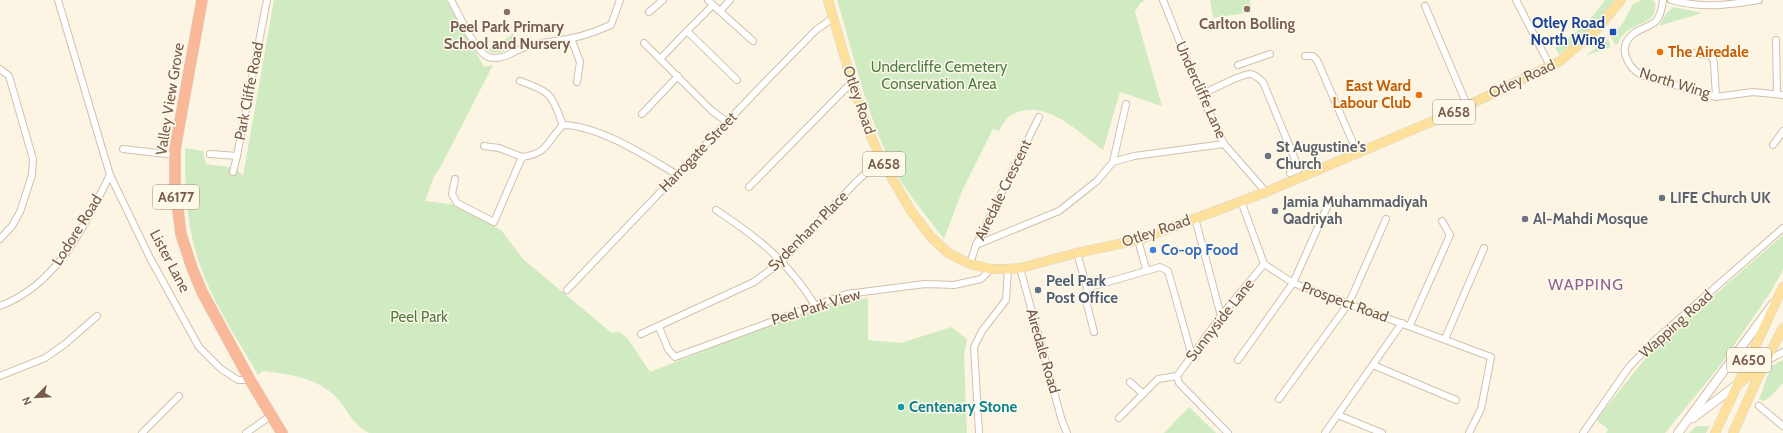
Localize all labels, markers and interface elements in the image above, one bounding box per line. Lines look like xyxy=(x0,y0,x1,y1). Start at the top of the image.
marker: Carlton Bolling xyxy=(1242,4,1252,14)
marker: Peel Park Primary School and Nursery xyxy=(502,7,512,17)
place label: Otley Road North Wing xyxy=(1531,14,1605,49)
place label: Carlton Bolling xyxy=(1199,15,1295,33)
place label: Peel Park Primary School and Nursery xyxy=(444,18,571,53)
marker: Otley Road North Wing xyxy=(1608,27,1618,37)
street label: Undercliffe Lane xyxy=(1171,39,1231,142)
street label: Park Cliffe Road xyxy=(231,40,267,142)
street label: Valley View Grove xyxy=(152,41,188,157)
place label: The Airedale xyxy=(1668,43,1749,61)
marker: The Airedale xyxy=(1655,47,1665,57)
street label: Otley Road xyxy=(1486,56,1558,102)
park label: Undercliffe Cemetery Conservation Area xyxy=(871,58,1008,93)
street label: Otley Road xyxy=(839,63,879,137)
street label: North Wing xyxy=(1637,64,1713,102)
place label: East Ward Labour Club xyxy=(1332,77,1411,112)
marker: East Ward Labour Club xyxy=(1414,90,1424,100)
road number: A658 xyxy=(1433,100,1475,124)
street label: Harrogate Street xyxy=(655,108,741,196)
street label: Airedale Crescent xyxy=(971,137,1035,243)
place label: St Augustine's Church xyxy=(1276,138,1366,173)
marker: St Augustine's Church xyxy=(1263,151,1273,161)
road number: A658 xyxy=(863,152,905,176)
road number: A6177 xyxy=(153,185,199,209)
street label: Sydenham Place xyxy=(764,187,852,275)
place label: LIFE Church UK xyxy=(1670,189,1771,207)
street label: Lodore Road xyxy=(48,191,106,269)
place label: Jamia Muhammadiyah Qadriyah xyxy=(1282,193,1428,228)
marker: LIFE Church UK xyxy=(1657,193,1667,203)
marker: Jamia Muhammadiyah Qadriyah xyxy=(1270,206,1280,216)
place label: Al‐Mahdi Mosque xyxy=(1533,210,1648,228)
street label: Otley Road xyxy=(1119,211,1193,251)
marker: Al‐Mahdi Mosque xyxy=(1520,214,1530,224)
street label: Lister Lane xyxy=(146,227,194,296)
place label: Co-op Food xyxy=(1161,241,1238,259)
marker: Co-op Food xyxy=(1148,245,1158,255)
place label: Peel Park Post Office xyxy=(1046,272,1118,307)
street label: Sunnyside Lane xyxy=(1182,275,1258,365)
district label: WAPPING xyxy=(1548,275,1624,294)
street label: Prospect Road xyxy=(1299,278,1391,326)
street label: Peel Park View xyxy=(769,285,863,329)
marker: Peel Park Post Office xyxy=(1033,285,1043,295)
street label: Wapping Road xyxy=(1636,286,1716,362)
street label: Airedale Road xyxy=(1022,307,1064,395)
park label: Peel Park xyxy=(390,308,448,326)
road number: A650 xyxy=(1727,348,1771,372)
north arrow xyxy=(16,377,56,417)
text: N xyxy=(19,395,35,407)
place label: Centenary Stone xyxy=(909,398,1017,416)
marker: Centenary Stone xyxy=(896,402,906,412)

